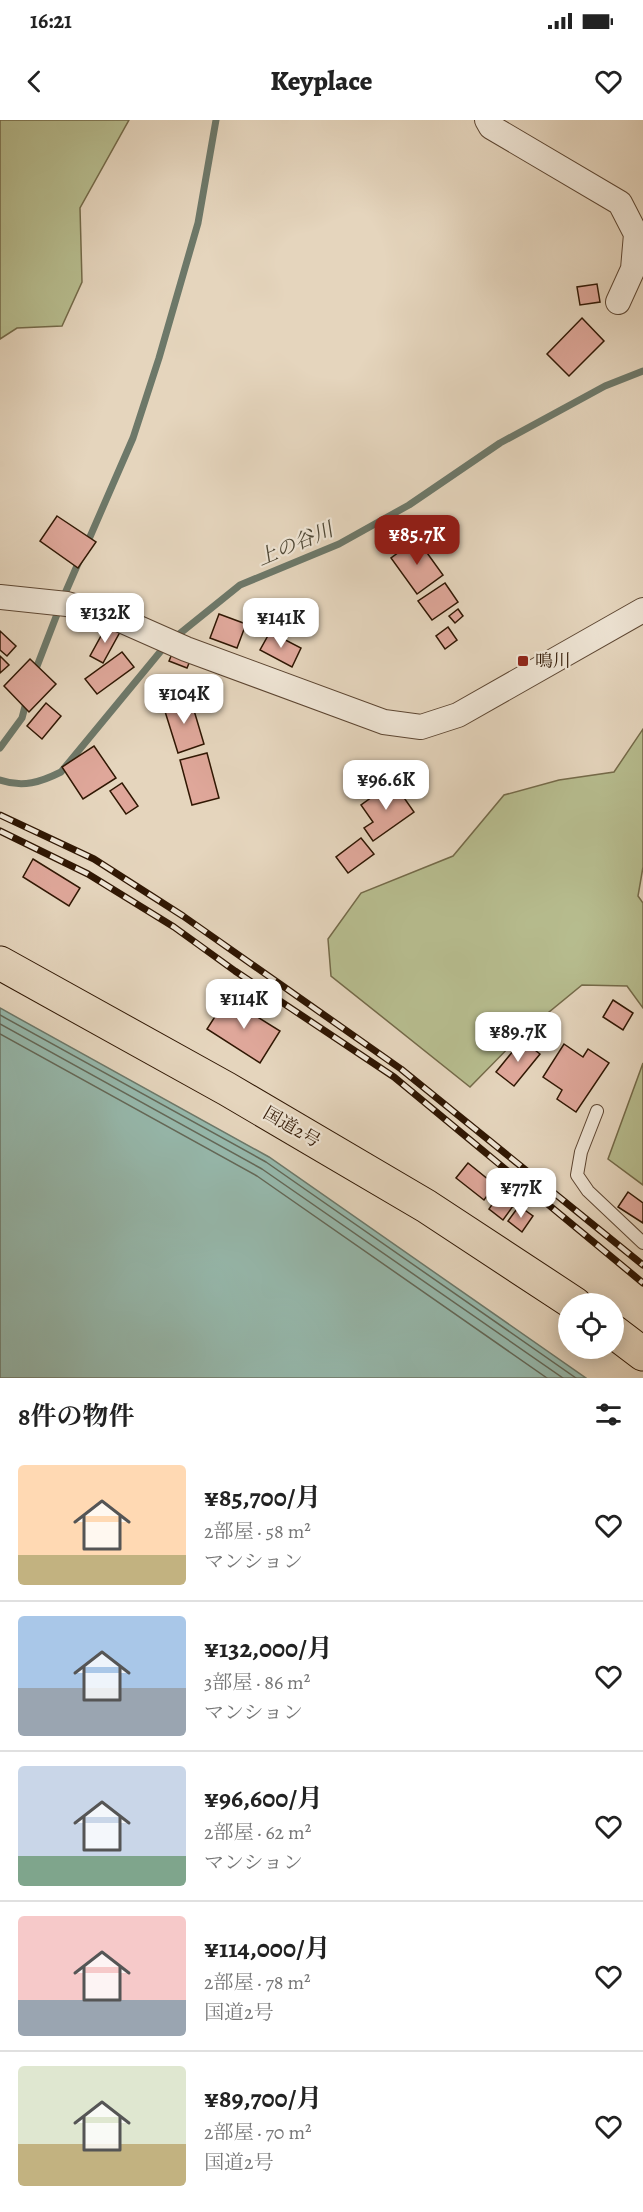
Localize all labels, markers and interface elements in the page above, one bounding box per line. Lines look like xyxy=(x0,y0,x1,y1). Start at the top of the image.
text: 16:21 xyxy=(30,6,72,36)
text: Keyplace xyxy=(270,63,373,99)
icon: back xyxy=(18,65,51,98)
icon: heart xyxy=(592,65,625,98)
water label: 上の谷川 xyxy=(253,515,339,572)
pin: ¥85.7K xyxy=(368,515,466,566)
text: ¥85.7K xyxy=(389,521,445,548)
pin: ¥132K xyxy=(63,593,147,644)
pin: ¥141K xyxy=(239,598,323,649)
text: ¥132K xyxy=(80,599,130,626)
text: ¥141K xyxy=(257,604,305,631)
place label: 鳴川 xyxy=(535,649,571,673)
marker: 鳴川 xyxy=(516,654,530,668)
pin: ¥104K xyxy=(142,674,226,725)
text: ¥104K xyxy=(158,680,210,707)
pin: ¥96.6K xyxy=(337,760,435,811)
text: ¥96.6K xyxy=(357,766,415,793)
pin: ¥114K xyxy=(202,979,286,1030)
text: ¥114K xyxy=(220,985,268,1012)
pin: ¥89.7K xyxy=(469,1012,567,1063)
text: ¥89.7K xyxy=(489,1018,547,1045)
street label: 国道2号 xyxy=(259,1101,325,1153)
pin: ¥77K xyxy=(485,1168,557,1219)
text: ¥77K xyxy=(500,1174,542,1201)
map controls xyxy=(558,1293,624,1359)
button: locate xyxy=(558,1293,624,1359)
icon: filters xyxy=(592,1398,625,1431)
text: 8件の物件 xyxy=(18,1399,134,1434)
text: ¥85,700/月 xyxy=(204,1480,321,1515)
icon: home xyxy=(66,1489,138,1561)
icon: heart xyxy=(592,1509,625,1542)
text: 2部屋 · 58 m² xyxy=(204,1518,311,1545)
text: マンション xyxy=(204,1548,303,1575)
text: ¥132,000/月 xyxy=(204,1631,333,1666)
icon: home xyxy=(66,1640,138,1712)
icon: heart xyxy=(592,1660,625,1693)
text: 3部屋 · 86 m² xyxy=(204,1669,310,1696)
text: マンション xyxy=(204,1699,303,1726)
text: ¥96,600/月 xyxy=(204,1781,323,1816)
icon: home xyxy=(66,1790,138,1862)
icon: heart xyxy=(592,1810,625,1843)
text: 2部屋 · 62 m² xyxy=(204,1819,311,1846)
text: マンション xyxy=(204,1849,303,1876)
text: ¥114,000/月 xyxy=(204,1931,331,1966)
icon: home xyxy=(66,1940,138,2012)
icon: heart xyxy=(592,1960,625,1993)
text: 2部屋 · 78 m² xyxy=(204,1969,311,1996)
text: 国道2号 xyxy=(204,1999,274,2026)
text: ¥89,700/月 xyxy=(204,2081,322,2116)
icon: home xyxy=(66,2090,138,2162)
icon: heart xyxy=(592,2110,625,2143)
text: 2部屋 · 70 m² xyxy=(204,2119,312,2146)
text: 国道2号 xyxy=(204,2149,274,2176)

